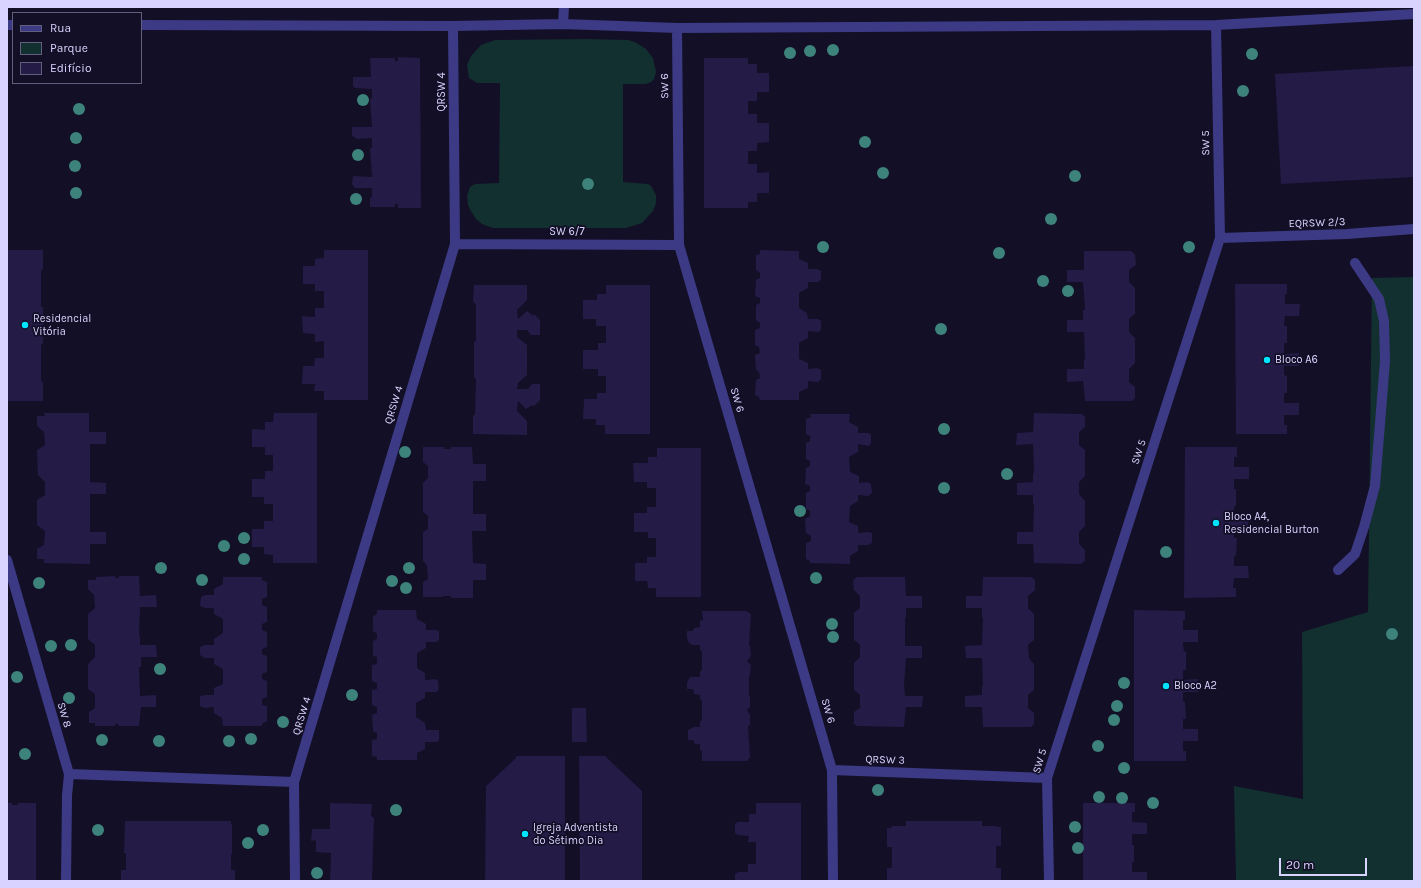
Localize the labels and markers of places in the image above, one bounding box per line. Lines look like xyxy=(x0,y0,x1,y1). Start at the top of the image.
place label: Residencial Vitória xyxy=(33,312,91,338)
marker: Residencial Vitória xyxy=(20,320,30,330)
place label: Bloco A6 xyxy=(1275,353,1318,367)
marker: Bloco A6 xyxy=(1262,355,1272,365)
place label: Bloco A4, Residencial Burton xyxy=(1224,510,1319,536)
marker: Bloco A4, Residencial Burton xyxy=(1211,518,1221,528)
place label: Bloco A2 xyxy=(1174,679,1217,693)
marker: Bloco A2 xyxy=(1161,681,1171,691)
place label: Igreja Adventista do Sétimo Dia xyxy=(533,821,618,847)
marker: Igreja Adventista do Sétimo Dia xyxy=(520,829,530,839)

